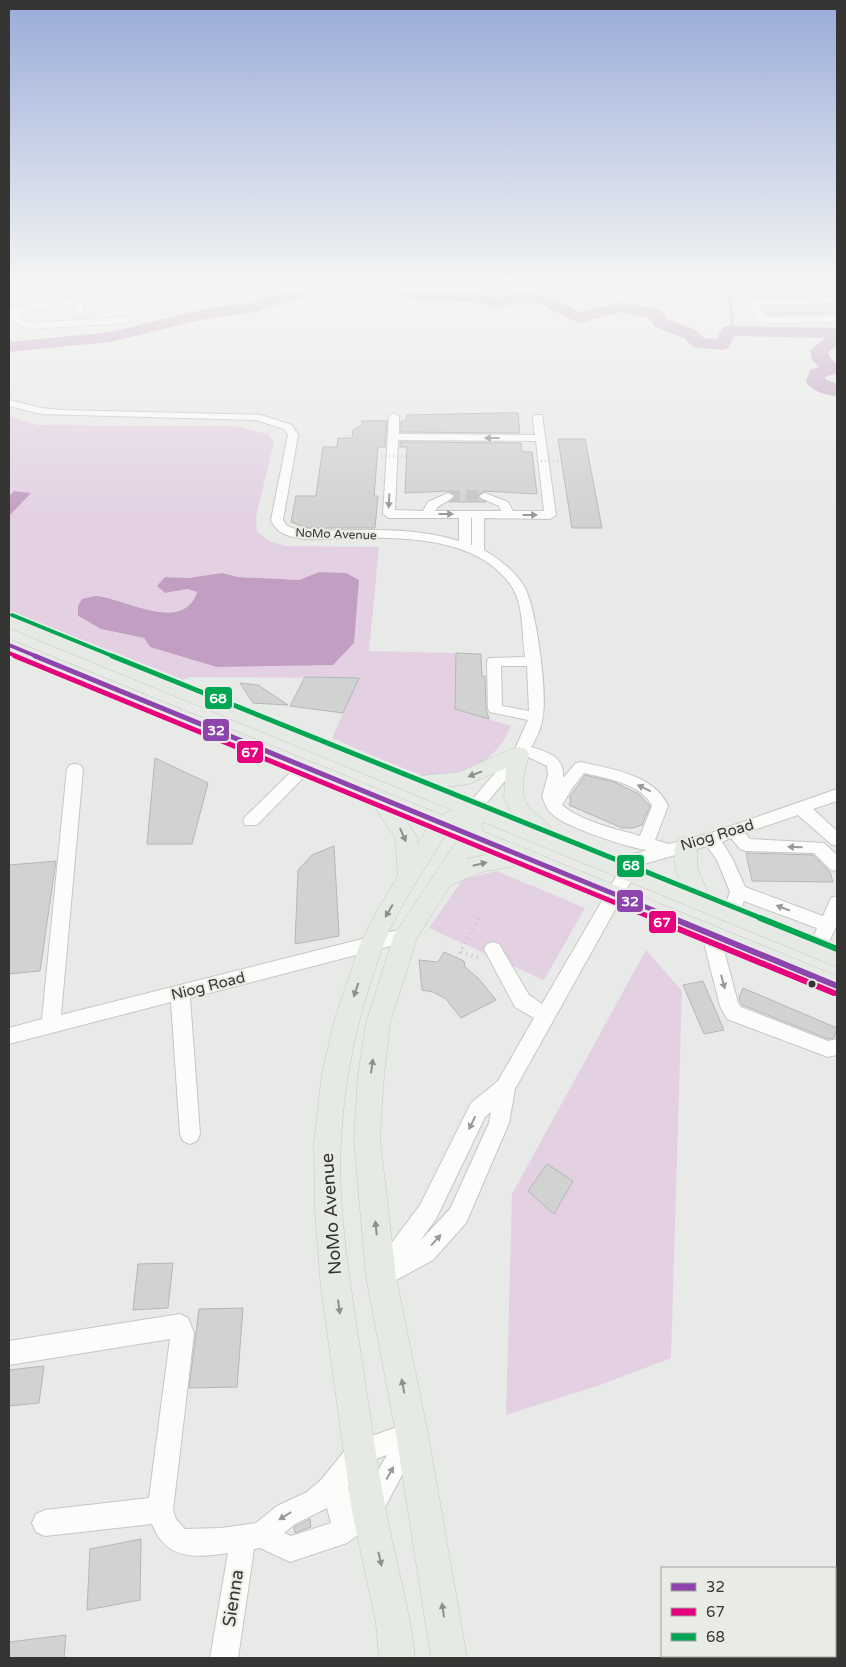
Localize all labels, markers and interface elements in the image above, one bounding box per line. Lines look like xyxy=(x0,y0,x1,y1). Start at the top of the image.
one-way arrow xyxy=(484,434,500,442)
one-way arrow xyxy=(385,493,393,509)
one-way arrow xyxy=(438,510,454,518)
one-way arrow xyxy=(522,511,538,519)
street label: NoMo Avenue xyxy=(295,526,377,542)
line badge: 68 xyxy=(204,686,233,710)
text: 68 xyxy=(209,690,227,707)
line badge: 32 xyxy=(202,718,230,742)
text: 32 xyxy=(207,722,225,739)
line badge: 67 xyxy=(236,740,264,764)
text: 67 xyxy=(241,744,259,761)
one-way arrow xyxy=(467,771,482,778)
one-way arrow xyxy=(637,784,651,792)
street label: Niog Road xyxy=(678,815,756,855)
one-way arrow xyxy=(399,828,407,842)
one-way arrow xyxy=(787,842,803,850)
line badge: 68 xyxy=(616,854,645,878)
text: 68 xyxy=(622,857,640,874)
one-way arrow xyxy=(473,860,488,868)
line badge: 32 xyxy=(616,889,644,913)
text: 32 xyxy=(621,893,639,910)
one-way arrow xyxy=(384,904,393,917)
one-way arrow xyxy=(776,904,790,912)
line badge: 67 xyxy=(648,910,677,934)
text: 67 xyxy=(653,914,671,931)
street label: Niog Road xyxy=(169,968,247,1004)
one-way arrow xyxy=(719,974,727,989)
unlabelled marker xyxy=(807,979,817,989)
one-way arrow xyxy=(352,983,359,998)
one-way arrow xyxy=(368,1058,376,1074)
one-way arrow xyxy=(468,1115,476,1130)
street label: NoMo Avenue xyxy=(316,1152,346,1276)
one-way arrow xyxy=(372,1220,380,1236)
one-way arrow xyxy=(430,1234,441,1247)
one-way arrow xyxy=(335,1299,343,1315)
one-way arrow xyxy=(398,1378,406,1394)
one-way arrow xyxy=(386,1466,395,1479)
one-way arrow xyxy=(279,1512,292,1521)
one-way arrow xyxy=(376,1551,384,1567)
legend xyxy=(661,1567,836,1657)
street label: Sienna xyxy=(218,1568,248,1628)
text: 32 xyxy=(706,1578,725,1596)
one-way arrow xyxy=(438,1602,446,1618)
text: 67 xyxy=(706,1603,725,1621)
text: 68 xyxy=(706,1628,725,1646)

